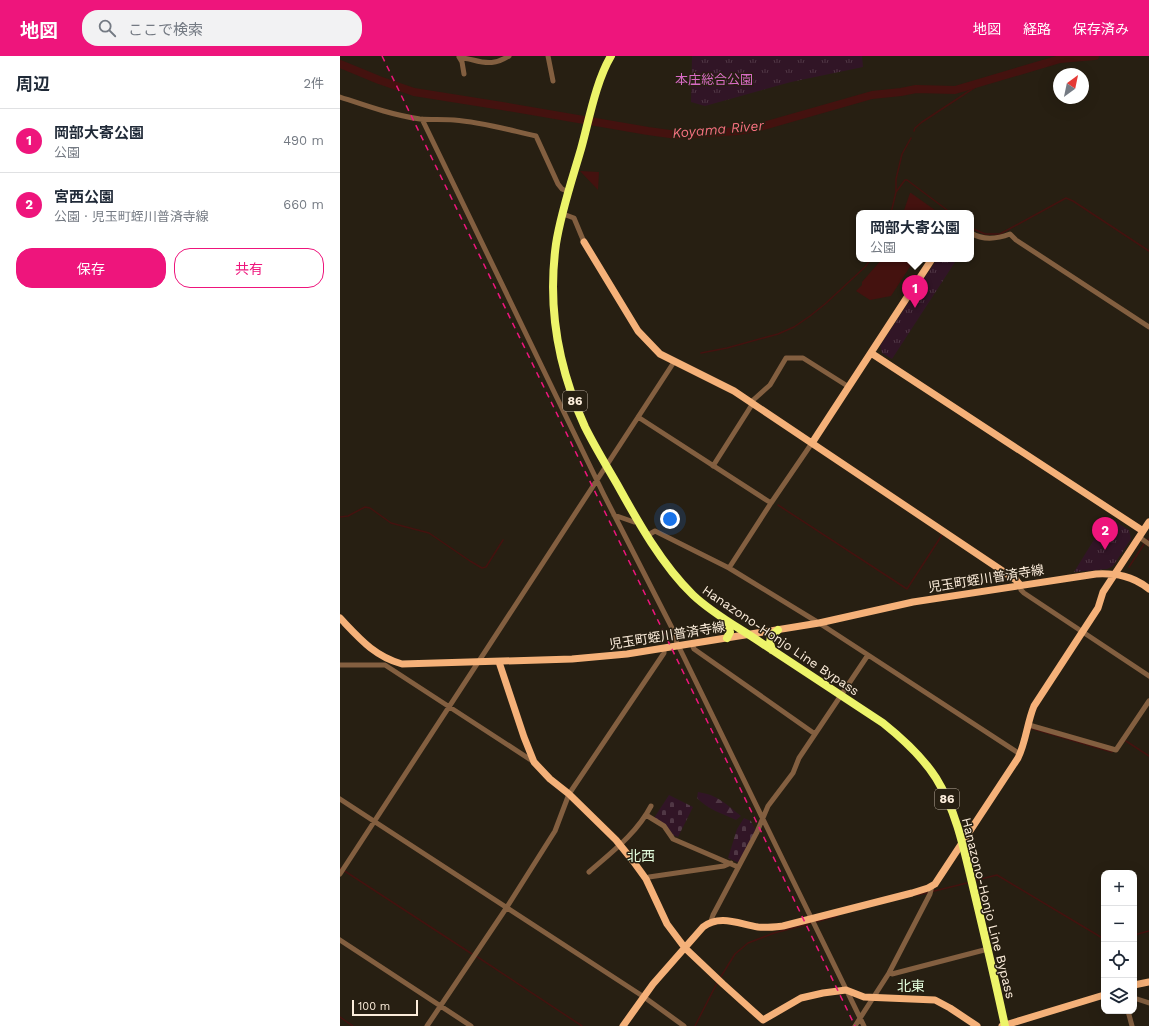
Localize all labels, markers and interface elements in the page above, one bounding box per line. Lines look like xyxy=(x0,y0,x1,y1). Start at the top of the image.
search box xyxy=(82,10,362,46)
icon: search xyxy=(96,17,118,39)
text: 地図 xyxy=(20,19,58,42)
text: ここで検索 xyxy=(128,21,203,39)
text: 地図 xyxy=(973,21,1001,37)
text: 経路 xyxy=(1023,21,1051,37)
text: 保存済み xyxy=(1073,21,1129,37)
north arrow xyxy=(1053,68,1089,104)
park label: 本庄総合公園 xyxy=(675,72,753,87)
text: 周辺 xyxy=(16,74,50,94)
text: 2件 xyxy=(303,76,324,91)
water label: Koyama River xyxy=(672,117,765,141)
text: 岡部大寄公園 xyxy=(54,124,144,142)
text: 1 xyxy=(26,133,32,148)
text: 490 m xyxy=(283,133,324,148)
text: 公園 xyxy=(54,145,80,160)
text: 宮西公園 xyxy=(54,188,114,206)
text: 2 xyxy=(25,197,33,212)
text: 660 m xyxy=(283,197,324,212)
text: 公園 · 児玉町蛭川普済寺線 xyxy=(54,209,209,224)
popup xyxy=(856,210,974,262)
text: 岡部大寄公園 xyxy=(870,219,960,237)
text: 公園 xyxy=(870,240,896,255)
button: 保存 xyxy=(16,248,166,288)
button: 共有 xyxy=(174,248,324,288)
pin: 1 xyxy=(902,275,928,308)
road number: 86 xyxy=(563,391,587,411)
your location xyxy=(660,509,680,529)
pin: 2 xyxy=(1092,517,1118,550)
street label: 児玉町蛭川普済寺線 xyxy=(927,562,1045,595)
street label: Hanazono-Honjo Line Bypass xyxy=(699,582,862,699)
street label: 児玉町蛭川普済寺線 xyxy=(608,619,726,652)
road number: 86 xyxy=(935,789,959,809)
street label: Hanazono-Honjo Line Bypass xyxy=(959,816,1018,1000)
district label: 北西 xyxy=(627,848,655,864)
map controls xyxy=(1101,870,1137,1014)
button: + xyxy=(1101,870,1137,906)
button: − xyxy=(1101,906,1137,942)
button: locate xyxy=(1101,942,1137,978)
district label: 北東 xyxy=(897,978,925,994)
button: layers xyxy=(1101,978,1137,1014)
scale bar xyxy=(352,998,418,1017)
text: 100 m xyxy=(358,1000,390,1013)

